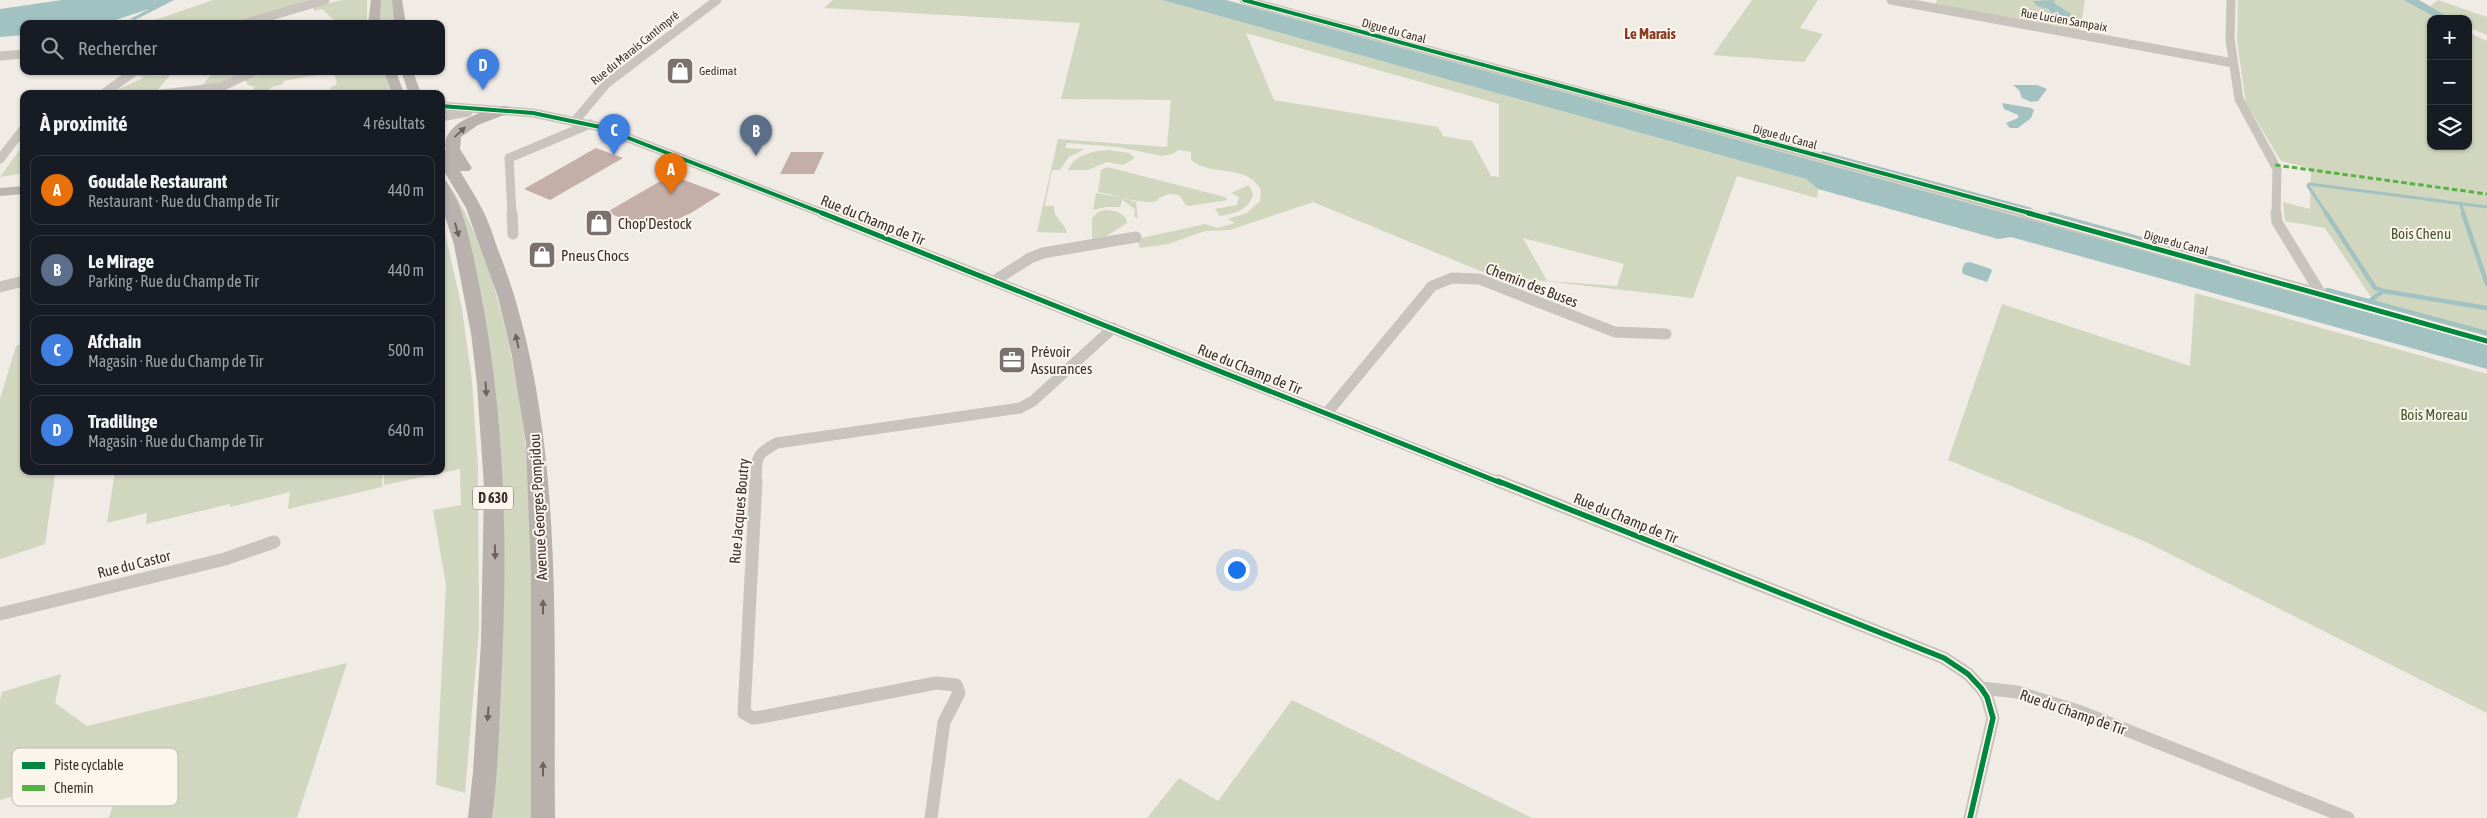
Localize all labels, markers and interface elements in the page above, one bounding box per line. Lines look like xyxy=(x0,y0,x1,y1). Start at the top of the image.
street label: Rue Lucien Sampaix xyxy=(2020,6,2108,35)
street label: Rue du Marais Cantimpré xyxy=(588,8,682,88)
map controls xyxy=(2427,15,2472,150)
button: + xyxy=(2427,15,2472,60)
street label: Digue du Canal xyxy=(1360,16,1429,47)
search box xyxy=(20,20,445,75)
district label: Le Marais xyxy=(1624,25,1676,42)
icon: search xyxy=(38,34,66,62)
text: Rechercher xyxy=(78,37,157,59)
pin: D xyxy=(467,49,499,90)
shop icon: Gedimat xyxy=(665,56,695,86)
button: − xyxy=(2427,60,2472,105)
place label: Gedimat xyxy=(699,64,737,78)
button: layers xyxy=(2427,105,2472,150)
text: À proximité xyxy=(40,111,128,135)
text: 4 résultats xyxy=(363,114,425,132)
pin: C xyxy=(598,114,630,155)
pin: B xyxy=(740,115,772,156)
street label: Digue du Canal xyxy=(1751,122,1820,153)
one-way arrow xyxy=(453,126,465,138)
pin: A xyxy=(655,153,687,194)
text: Goudale Restaurant xyxy=(88,170,227,192)
text: A xyxy=(53,181,61,199)
text: 440 m xyxy=(388,181,424,199)
street label: Rue du Champ de Tir xyxy=(818,191,928,249)
text: Restaurant · Rue du Champ de Tir xyxy=(88,192,279,210)
shop icon: Chop'Destock xyxy=(584,208,614,238)
place label: Chop'Destock xyxy=(618,215,692,232)
one-way arrow xyxy=(454,222,462,237)
park label: Bois Chenu xyxy=(2391,225,2451,242)
street label: Digue du Canal xyxy=(2142,228,2211,259)
shop icon: Pneus Chocs xyxy=(527,240,557,270)
place label: Pneus Chocs xyxy=(561,247,629,264)
text: Le Mirage xyxy=(88,250,154,272)
street label: Chemin des Buses xyxy=(1483,260,1581,310)
text: B xyxy=(53,261,61,279)
text: 440 m xyxy=(388,261,424,279)
text: Parking · Rue du Champ de Tir xyxy=(88,272,259,290)
text: Afchain xyxy=(88,330,141,352)
one-way arrow xyxy=(513,334,521,349)
street label: Rue du Champ de Tir xyxy=(1195,340,1305,398)
text: C xyxy=(53,341,61,359)
text: 500 m xyxy=(388,341,424,359)
place label: Prévoir Assurances xyxy=(1031,343,1092,377)
office icon: Prévoir Assurances xyxy=(997,345,1027,375)
text: Magasin · Rue du Champ de Tir xyxy=(88,352,264,370)
one-way arrow xyxy=(483,382,491,398)
park label: Bois Moreau xyxy=(2400,406,2468,423)
text: Tradilinge xyxy=(88,410,158,432)
text: D xyxy=(53,421,61,439)
text: 640 m xyxy=(388,421,424,439)
text: Magasin · Rue du Champ de Tir xyxy=(88,432,264,450)
street label: Avenue Georges Pompidou xyxy=(526,433,550,581)
street label: Rue Jacques Boutry xyxy=(726,458,752,564)
road number: D 630 xyxy=(473,486,513,509)
street label: Rue du Champ de Tir xyxy=(1571,489,1681,547)
one-way arrow xyxy=(491,544,499,560)
street label: Rue du Castor xyxy=(96,547,173,581)
your location xyxy=(1224,557,1250,583)
one-way arrow xyxy=(539,599,547,615)
street label: Rue du Champ de Tir xyxy=(2018,686,2129,738)
one-way arrow xyxy=(484,706,492,722)
legend xyxy=(12,748,178,806)
text: Piste cyclable xyxy=(54,757,124,773)
one-way arrow xyxy=(539,761,547,777)
text: Chemin xyxy=(54,780,94,796)

